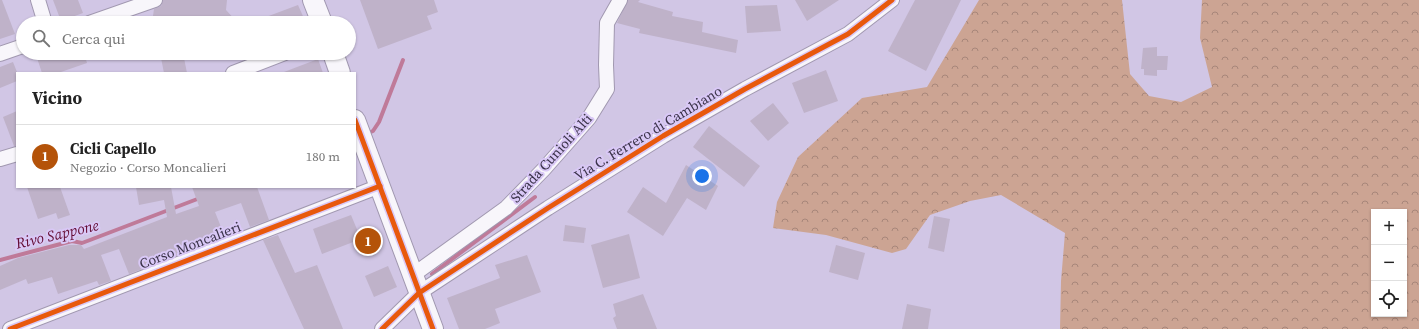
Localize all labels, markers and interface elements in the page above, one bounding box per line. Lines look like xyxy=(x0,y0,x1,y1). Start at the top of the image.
search box xyxy=(16,16,356,60)
icon: search xyxy=(30,27,52,49)
text: Cerca qui xyxy=(62,28,125,49)
street label: Via C. Ferrero di Cambiano xyxy=(570,81,726,185)
text: Vicino xyxy=(32,86,82,110)
street label: Strada Cunioli Alti xyxy=(506,109,596,207)
text: Cicli Capello xyxy=(70,138,156,159)
text: 1 xyxy=(41,148,49,165)
text: 180 m xyxy=(306,148,340,165)
text: Negozio · Corso Moncalieri xyxy=(70,159,226,176)
your location xyxy=(692,166,712,186)
map controls xyxy=(1371,209,1407,317)
button: + xyxy=(1371,209,1407,245)
water label: Rivo Sappone xyxy=(12,214,101,254)
street label: Corso Moncalieri xyxy=(136,216,244,274)
pin: 1 xyxy=(355,226,381,256)
button: − xyxy=(1371,245,1407,281)
button: locate xyxy=(1371,281,1407,317)

